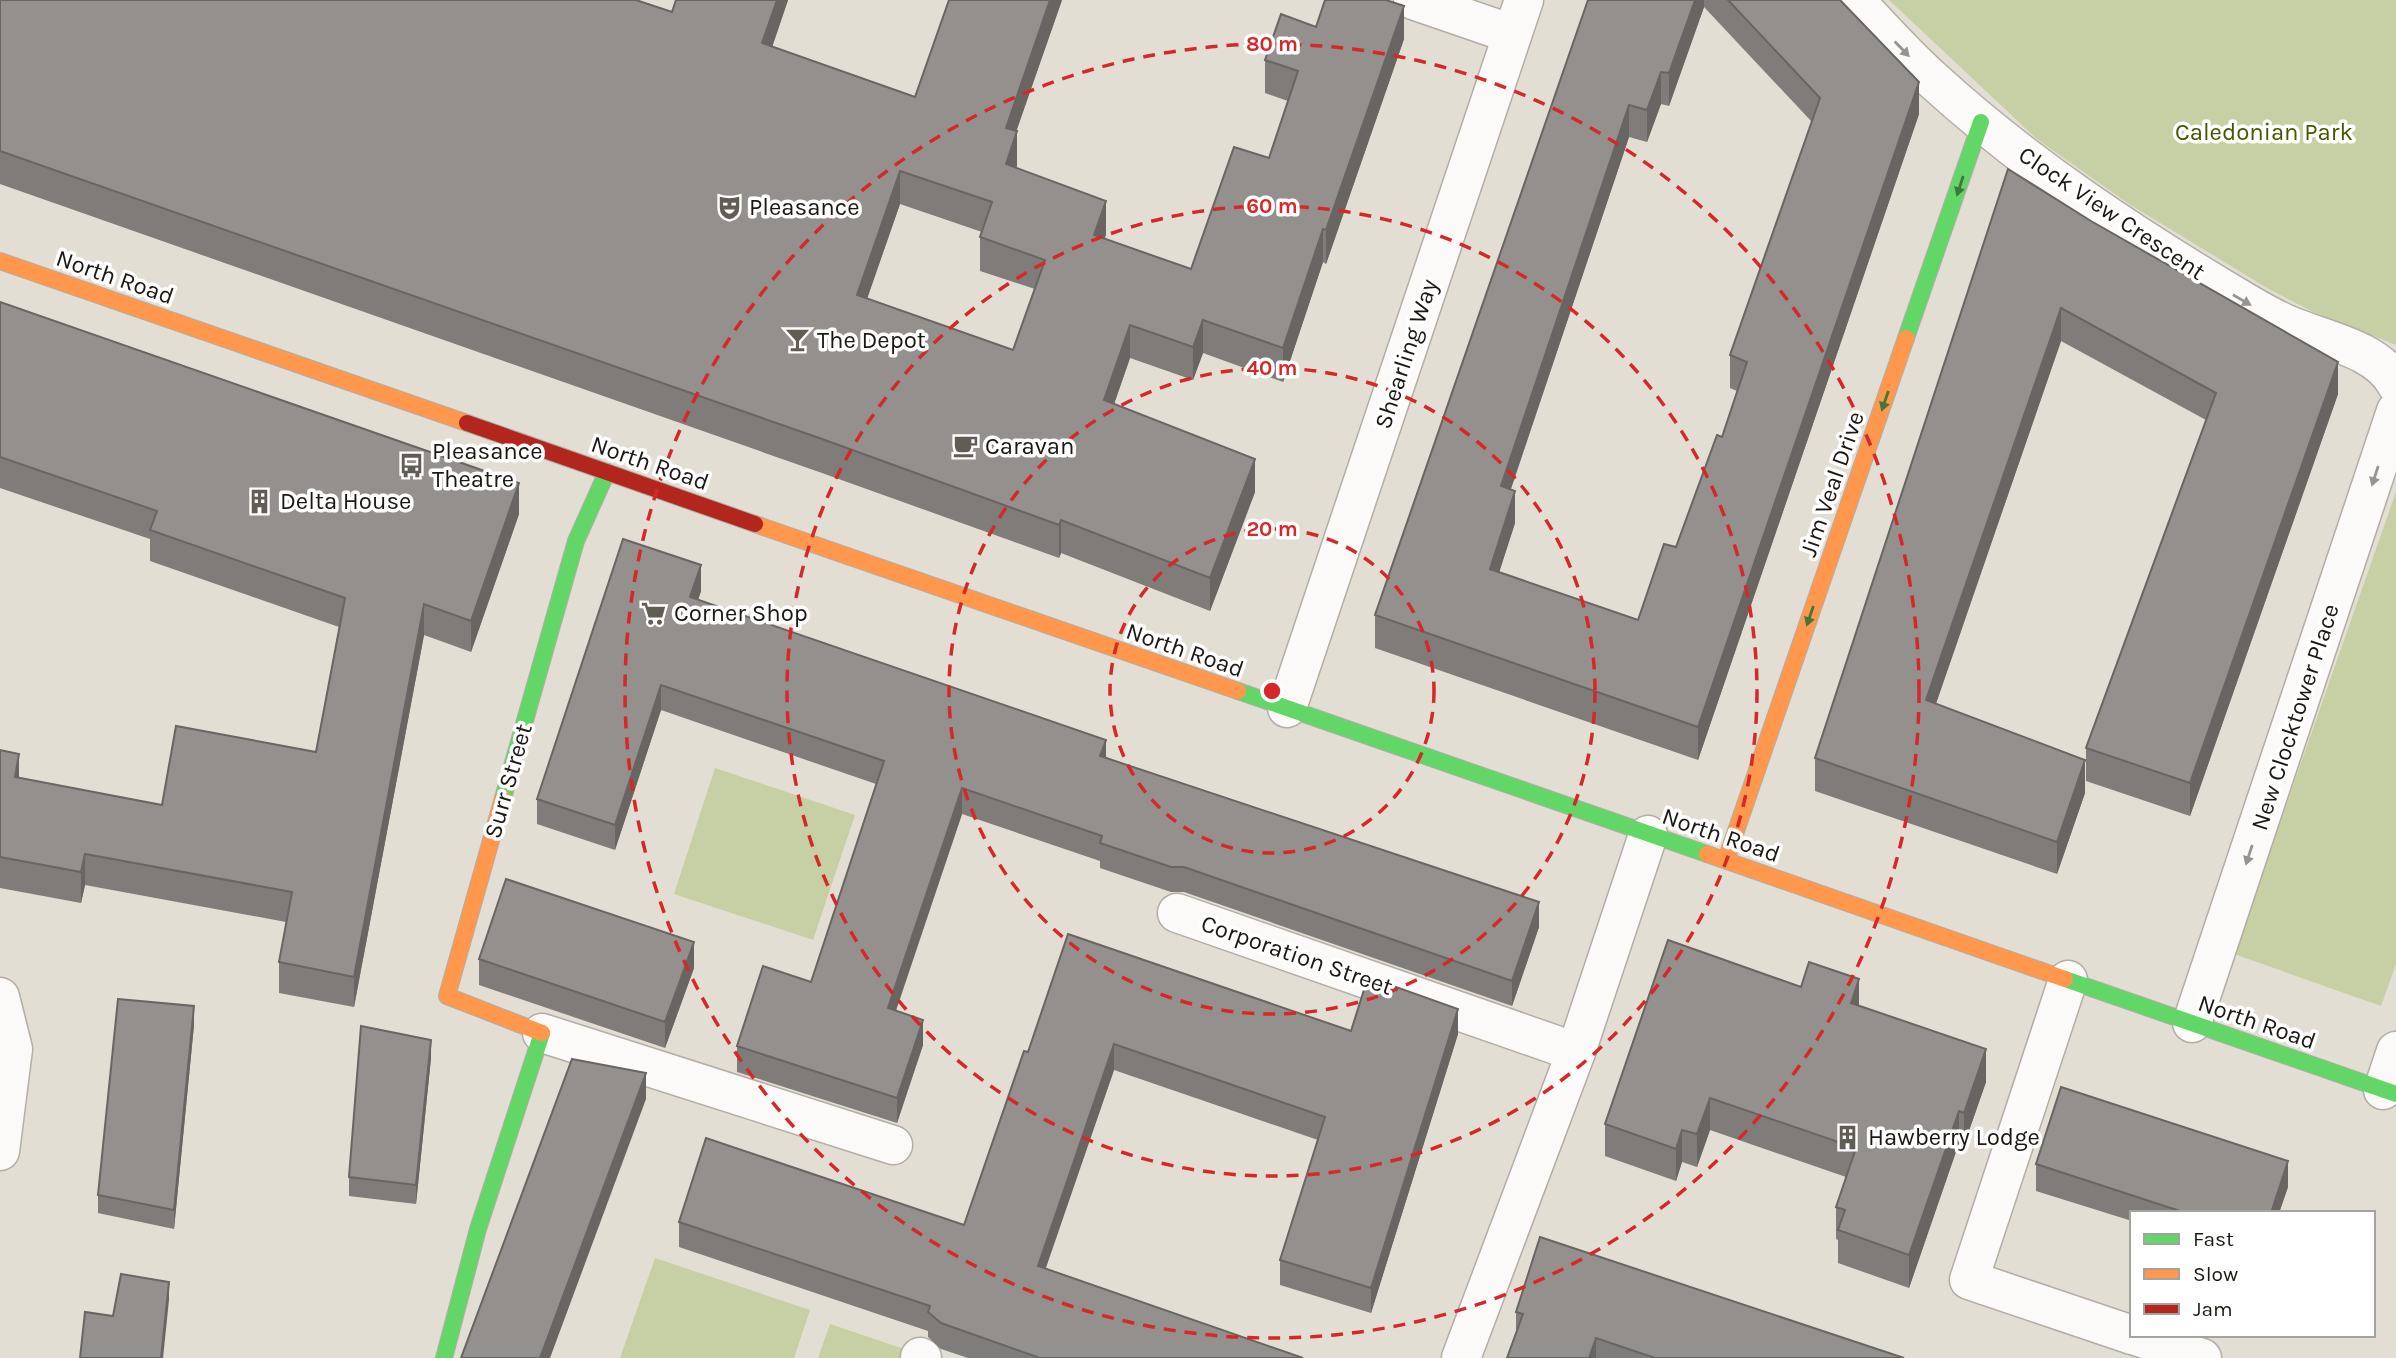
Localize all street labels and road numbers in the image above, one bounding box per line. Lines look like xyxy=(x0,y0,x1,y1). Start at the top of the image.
street label: Clock View Crescent xyxy=(2013,140,2211,286)
street label: North Road xyxy=(52,244,178,310)
street label: Shearling Way xyxy=(1369,276,1443,432)
street label: Jim Veal Drive xyxy=(1794,408,1870,560)
street label: North Road xyxy=(587,430,713,496)
street label: New Clocktower Place xyxy=(2245,600,2345,834)
street label: North Road xyxy=(1122,617,1248,683)
street label: Surr Street xyxy=(478,720,538,842)
street label: North Road xyxy=(1658,802,1784,868)
street label: Corporation Street xyxy=(1197,909,1397,1001)
street label: North Road xyxy=(2194,989,2320,1055)

